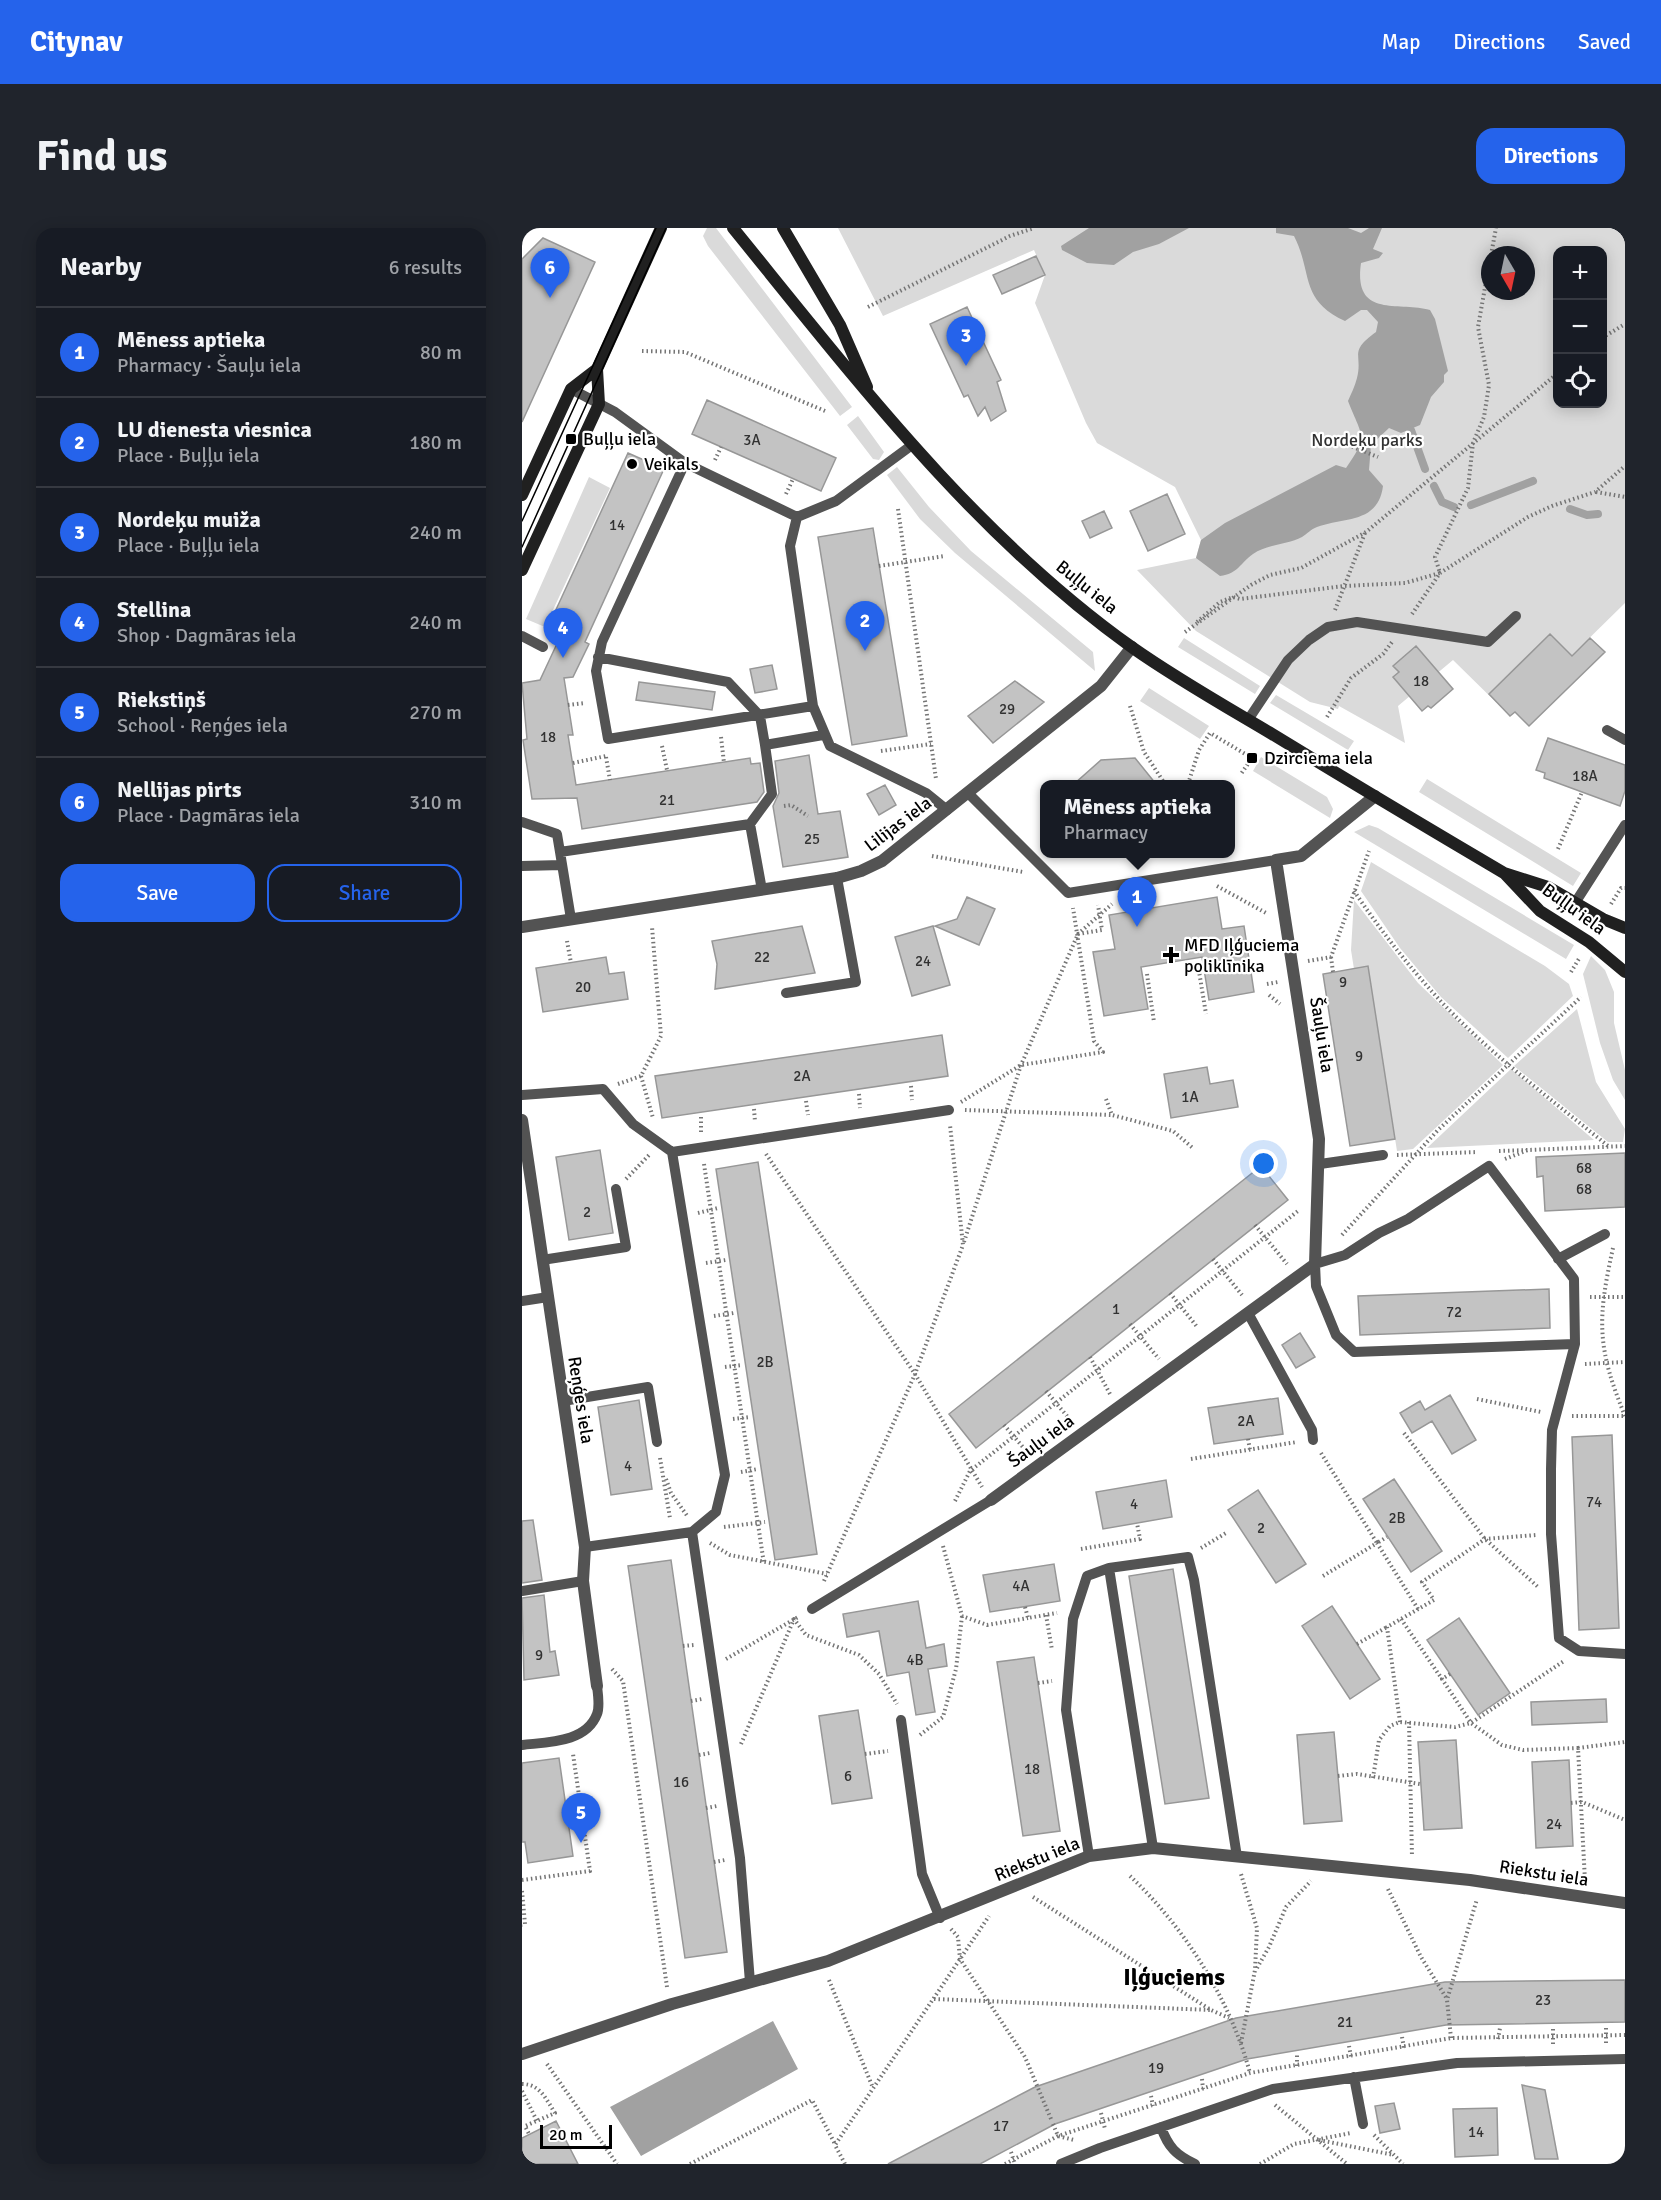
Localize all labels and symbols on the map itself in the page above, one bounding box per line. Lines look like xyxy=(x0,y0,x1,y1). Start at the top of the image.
north arrow xyxy=(1481,246,1535,300)
pin: 6 xyxy=(531,248,570,298)
pin: 3 xyxy=(946,316,986,366)
place label: Buļļu iela xyxy=(583,428,656,450)
park label: Nordeķu parks xyxy=(1311,429,1423,451)
house number: 3A xyxy=(743,431,761,449)
marker: Buļļu iela xyxy=(564,432,578,446)
place label: Veikals xyxy=(644,453,699,475)
marker: Veikals xyxy=(625,457,639,471)
house number: 14 xyxy=(609,516,625,534)
street label: Buļļu iela xyxy=(1052,555,1122,619)
pin: 2 xyxy=(846,602,884,651)
pin: 4 xyxy=(544,608,582,658)
house number: 18 xyxy=(1413,672,1429,690)
house number: 29 xyxy=(999,700,1015,718)
house number: 18 xyxy=(540,728,556,746)
place label: Dzirciema iela xyxy=(1264,747,1373,769)
marker: Dzirciema iela xyxy=(1245,751,1259,765)
house number: 18A xyxy=(1572,767,1598,785)
house number: 21 xyxy=(659,791,675,809)
street label: Lilijas iela xyxy=(860,792,936,856)
house number: 25 xyxy=(804,830,820,848)
pin: 1 xyxy=(1118,878,1156,927)
street label: Buļļu iela xyxy=(1538,879,1610,939)
place label: MFD Iļģuciema poliklīnika xyxy=(1184,934,1299,977)
marker: MFD Iļģuciema poliklīnika xyxy=(1162,946,1180,964)
house number: 22 xyxy=(754,948,770,966)
house number: 24 xyxy=(915,952,931,970)
house number: 9 xyxy=(1339,973,1347,991)
house number: 20 xyxy=(575,978,591,996)
street label: Šauļu iela xyxy=(1305,996,1339,1074)
house number: 9 xyxy=(1355,1047,1363,1065)
house number: 2A xyxy=(793,1067,811,1085)
house number: 1A xyxy=(1181,1088,1199,1106)
your location xyxy=(1249,1149,1278,1178)
house number: 68 xyxy=(1576,1159,1592,1177)
house number: 68 xyxy=(1576,1180,1592,1198)
house number: 2 xyxy=(583,1203,591,1221)
house number: 1 xyxy=(1112,1300,1120,1318)
house number: 72 xyxy=(1446,1303,1462,1321)
house number: 2B xyxy=(756,1353,774,1371)
street label: Reņģes iela xyxy=(563,1355,599,1445)
street label: Šauļu iela xyxy=(1004,1410,1078,1472)
house number: 2A xyxy=(1237,1412,1255,1430)
house number: 4 xyxy=(624,1457,632,1475)
house number: 74 xyxy=(1586,1493,1602,1511)
house number: 4 xyxy=(1130,1495,1138,1513)
house number: 2B xyxy=(1388,1509,1406,1527)
house number: 2 xyxy=(1257,1519,1265,1537)
house number: 4A xyxy=(1012,1577,1030,1595)
house number: 9 xyxy=(535,1646,543,1664)
house number: 4B xyxy=(906,1651,924,1669)
house number: 18 xyxy=(1024,1760,1040,1778)
house number: 6 xyxy=(844,1767,852,1785)
house number: 16 xyxy=(673,1773,689,1791)
pin: 5 xyxy=(562,1794,600,1843)
house number: 24 xyxy=(1546,1815,1562,1833)
street label: Riekstu iela xyxy=(991,1832,1083,1886)
street label: Riekstu iela xyxy=(1498,1855,1590,1891)
district label: Iļģuciems xyxy=(1123,1962,1225,1992)
house number: 23 xyxy=(1535,1991,1551,2009)
house number: 21 xyxy=(1337,2013,1353,2031)
house number: 19 xyxy=(1148,2059,1164,2077)
house number: 17 xyxy=(993,2117,1009,2135)
scale bar xyxy=(540,2122,612,2150)
house number: 14 xyxy=(1468,2123,1484,2141)

